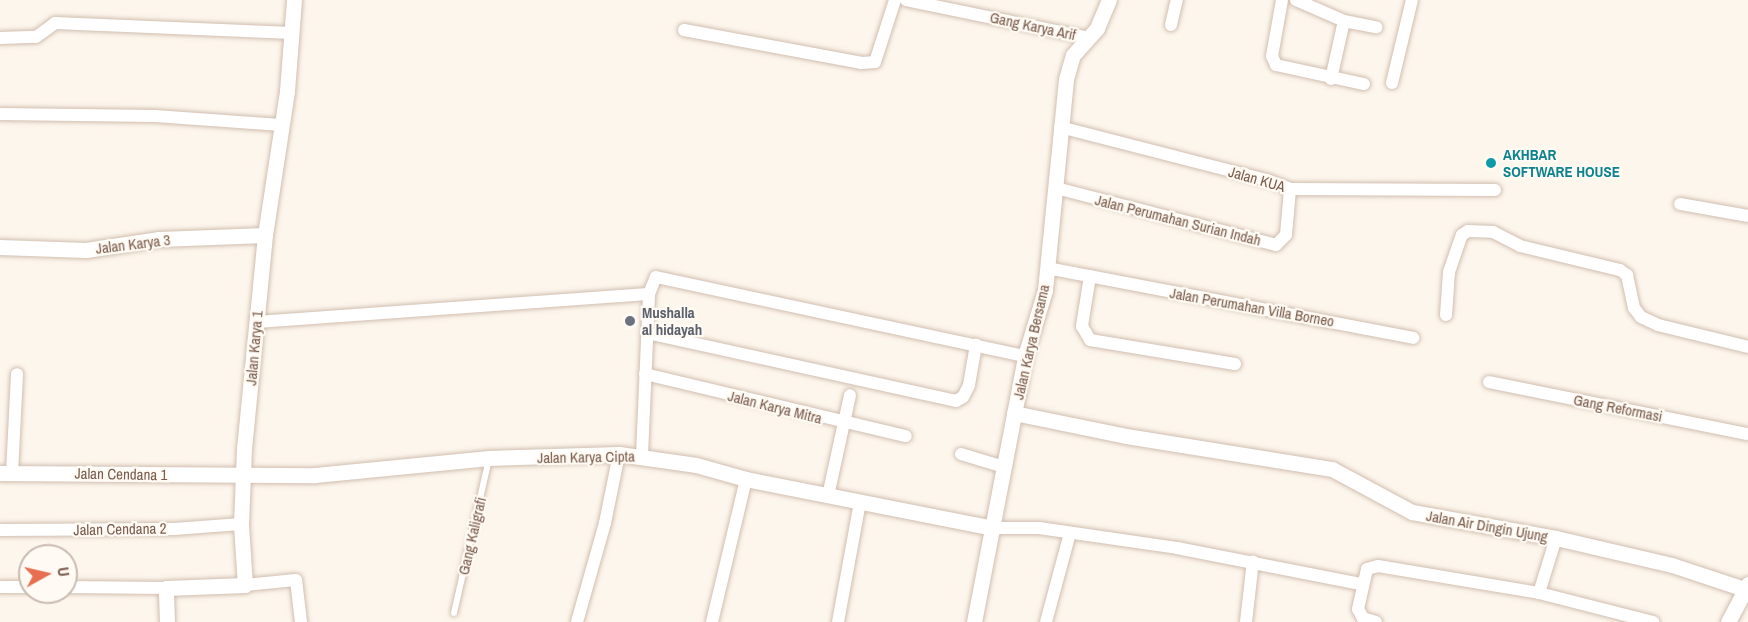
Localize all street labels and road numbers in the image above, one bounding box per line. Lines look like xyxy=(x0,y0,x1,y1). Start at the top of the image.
street label: Gang Karya Arif xyxy=(988,8,1078,44)
street label: Jalan KUA xyxy=(1227,162,1287,196)
street label: Jalan Perumahan Surian Indah xyxy=(1093,191,1263,249)
street label: Jalan Karya 3 xyxy=(95,230,171,258)
street label: Jalan Karya Bersama xyxy=(1009,283,1053,401)
street label: Jalan Perumahan Villa Borneo xyxy=(1168,284,1336,330)
street label: Jalan Karya 1 xyxy=(242,310,266,386)
street label: Jalan Karya Mitra xyxy=(726,387,824,427)
street label: Gang Reformasi xyxy=(1572,391,1664,425)
street label: Jalan Karya Cipta xyxy=(537,447,635,467)
street label: Jalan Cendana 1 xyxy=(74,464,168,484)
street label: Gang Kaligrafi xyxy=(454,495,490,577)
street label: Jalan Air Dingin Ujung xyxy=(1425,506,1549,546)
street label: Jalan Cendana 2 xyxy=(73,519,167,539)

